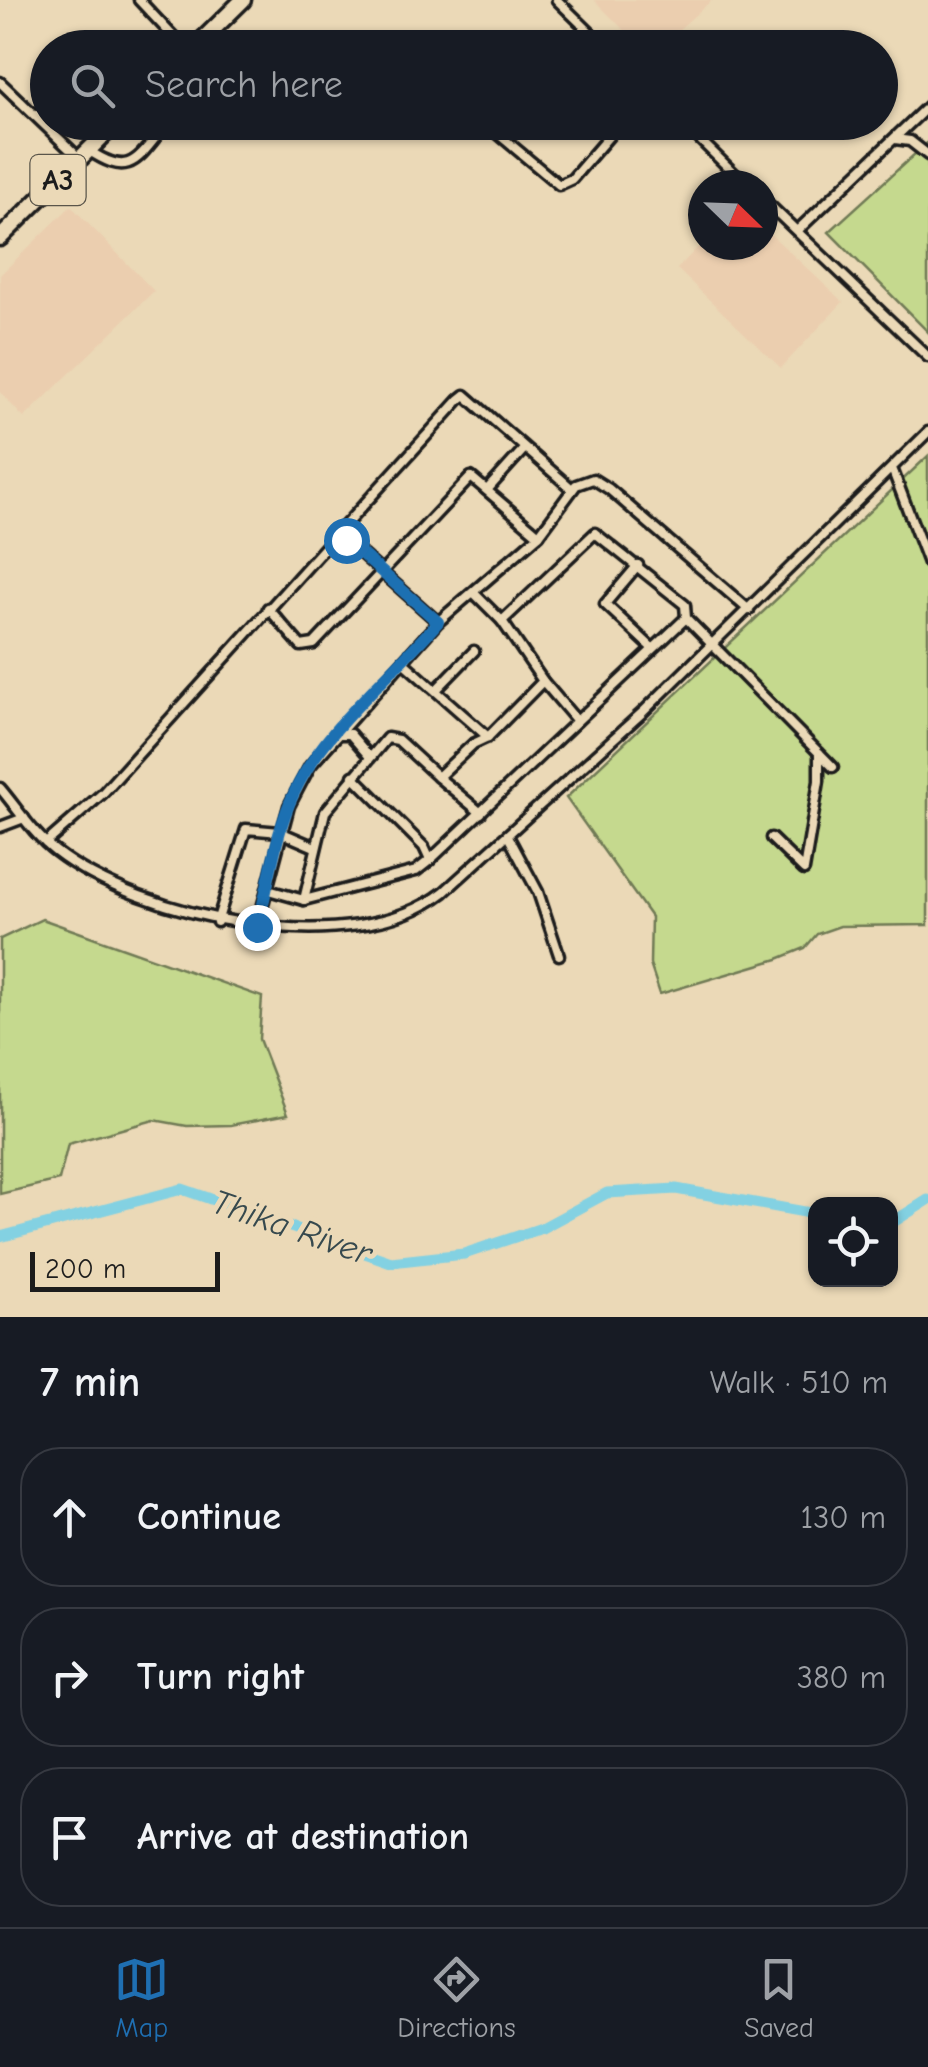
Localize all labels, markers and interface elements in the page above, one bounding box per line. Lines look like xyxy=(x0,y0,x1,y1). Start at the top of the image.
search box xyxy=(30,30,898,140)
icon: search xyxy=(65,58,120,113)
text: Search here xyxy=(145,63,343,107)
road number: A3 xyxy=(30,155,86,205)
north arrow xyxy=(688,170,778,260)
route start xyxy=(324,518,370,564)
route end xyxy=(235,905,281,951)
water label: Thika River xyxy=(206,1181,379,1275)
map controls xyxy=(808,1197,898,1287)
button: locate xyxy=(808,1197,898,1287)
scale bar xyxy=(30,1247,220,1292)
text: 200 m xyxy=(45,1253,126,1285)
text: 7 min xyxy=(40,1358,140,1407)
text: Walk · 510 m xyxy=(710,1364,888,1401)
icon: ahead xyxy=(42,1490,97,1545)
text: Continue xyxy=(137,1495,281,1539)
text: 130 m xyxy=(800,1499,886,1536)
icon: right xyxy=(42,1650,97,1705)
text: Turn right xyxy=(137,1655,304,1699)
text: 380 m xyxy=(797,1659,886,1696)
icon: arrive xyxy=(42,1810,97,1865)
text: Arrive at destination xyxy=(137,1815,469,1859)
tab: Map xyxy=(114,1952,169,2044)
tab: Directions xyxy=(397,1952,516,2044)
tab: Saved xyxy=(744,1952,814,2044)

